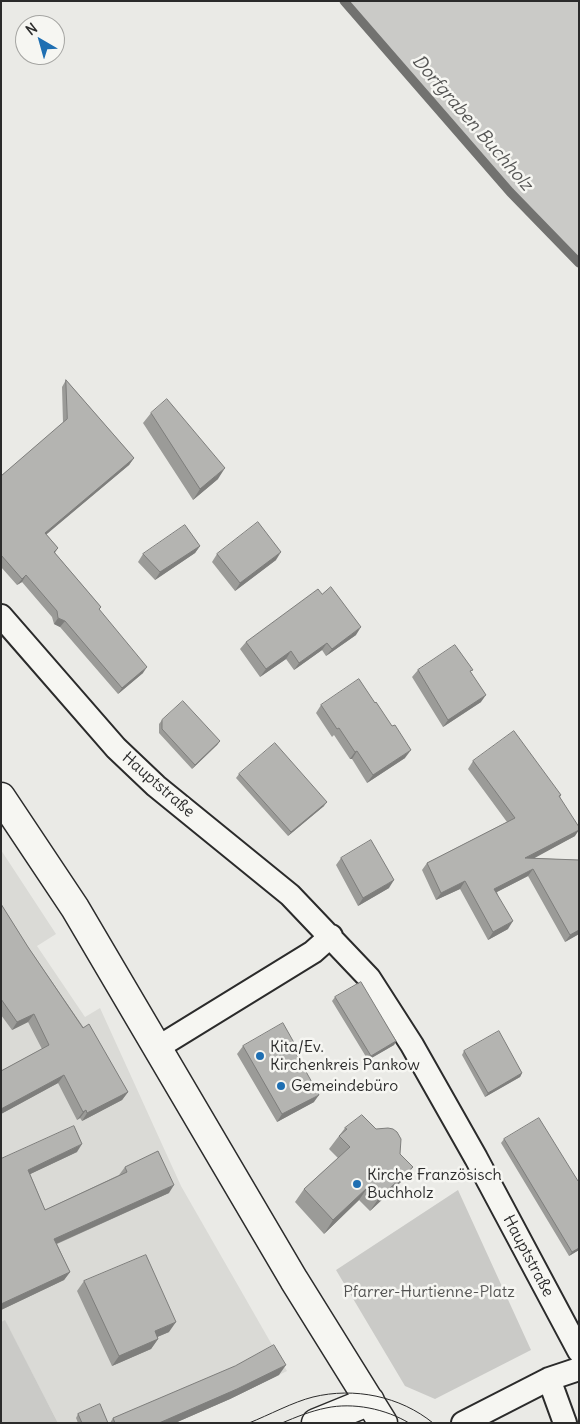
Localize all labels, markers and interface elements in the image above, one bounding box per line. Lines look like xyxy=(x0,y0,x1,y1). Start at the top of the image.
north arrow xyxy=(15,15,65,65)
text: N xyxy=(22,19,41,39)
water label: Dorfgraben Buchholz xyxy=(407,51,537,195)
street label: Hauptstraße xyxy=(118,748,198,822)
place label: Kita/Ev. Kirchenkreis Pankow xyxy=(270,1037,420,1075)
marker: Kita/Ev. Kirchenkreis Pankow xyxy=(254,1050,266,1062)
place label: Gemeindebüro xyxy=(291,1076,398,1096)
marker: Gemeindebüro xyxy=(275,1080,287,1092)
place label: Kirche Französisch Buchholz xyxy=(367,1165,502,1203)
marker: Kirche Französisch Buchholz xyxy=(351,1178,363,1190)
street label: Hauptstraße xyxy=(498,1212,558,1300)
park label: Pfarrer-Hurtienne-Platz xyxy=(343,1282,515,1302)

